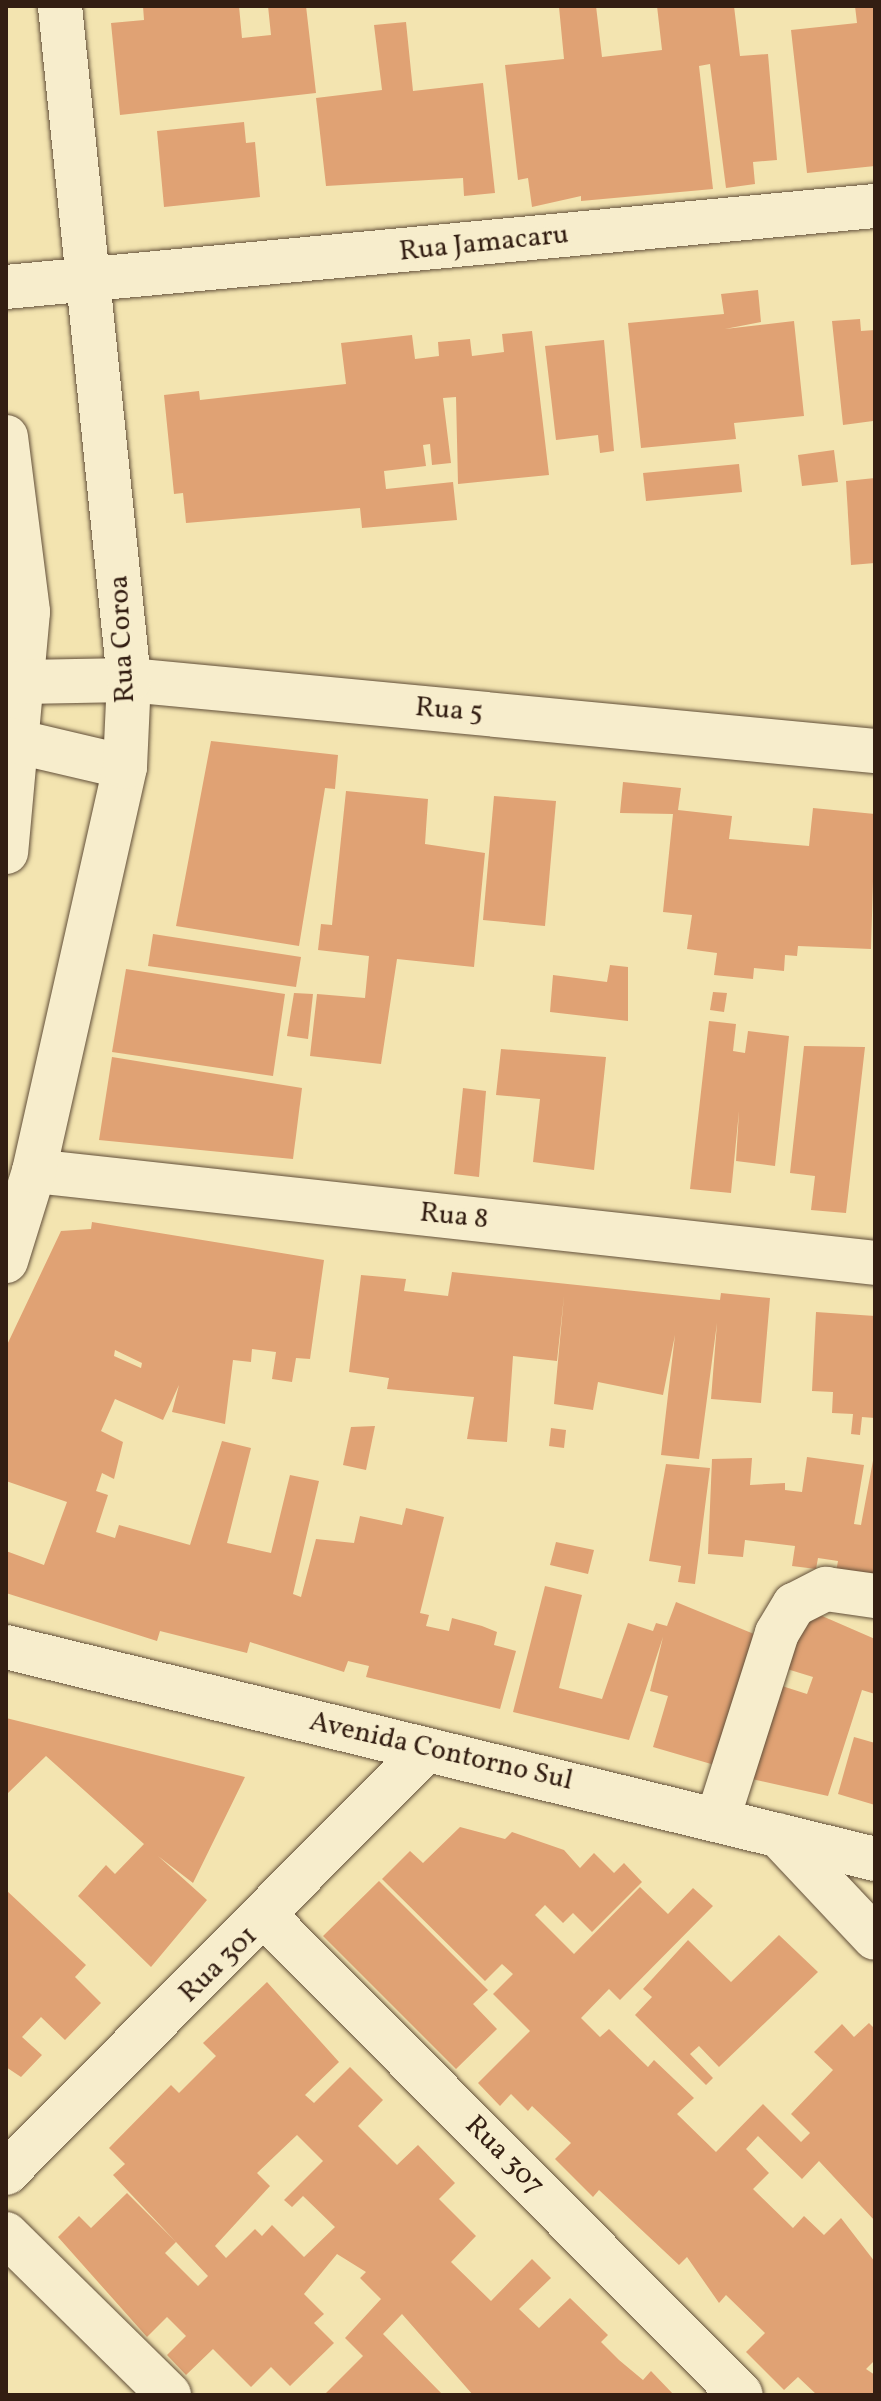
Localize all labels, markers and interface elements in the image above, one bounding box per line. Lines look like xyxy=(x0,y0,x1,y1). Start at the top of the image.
street label: Rua Jamacaru xyxy=(398,218,570,270)
street label: Rua Coroa xyxy=(103,574,143,704)
street label: Rua 5 xyxy=(414,691,484,731)
street label: Rua 8 xyxy=(418,1197,490,1237)
street label: Avenida Contorno Sul xyxy=(306,1705,576,1799)
street label: Rua 301 xyxy=(173,1920,265,2010)
street label: Rua 307 xyxy=(457,2109,551,2203)

